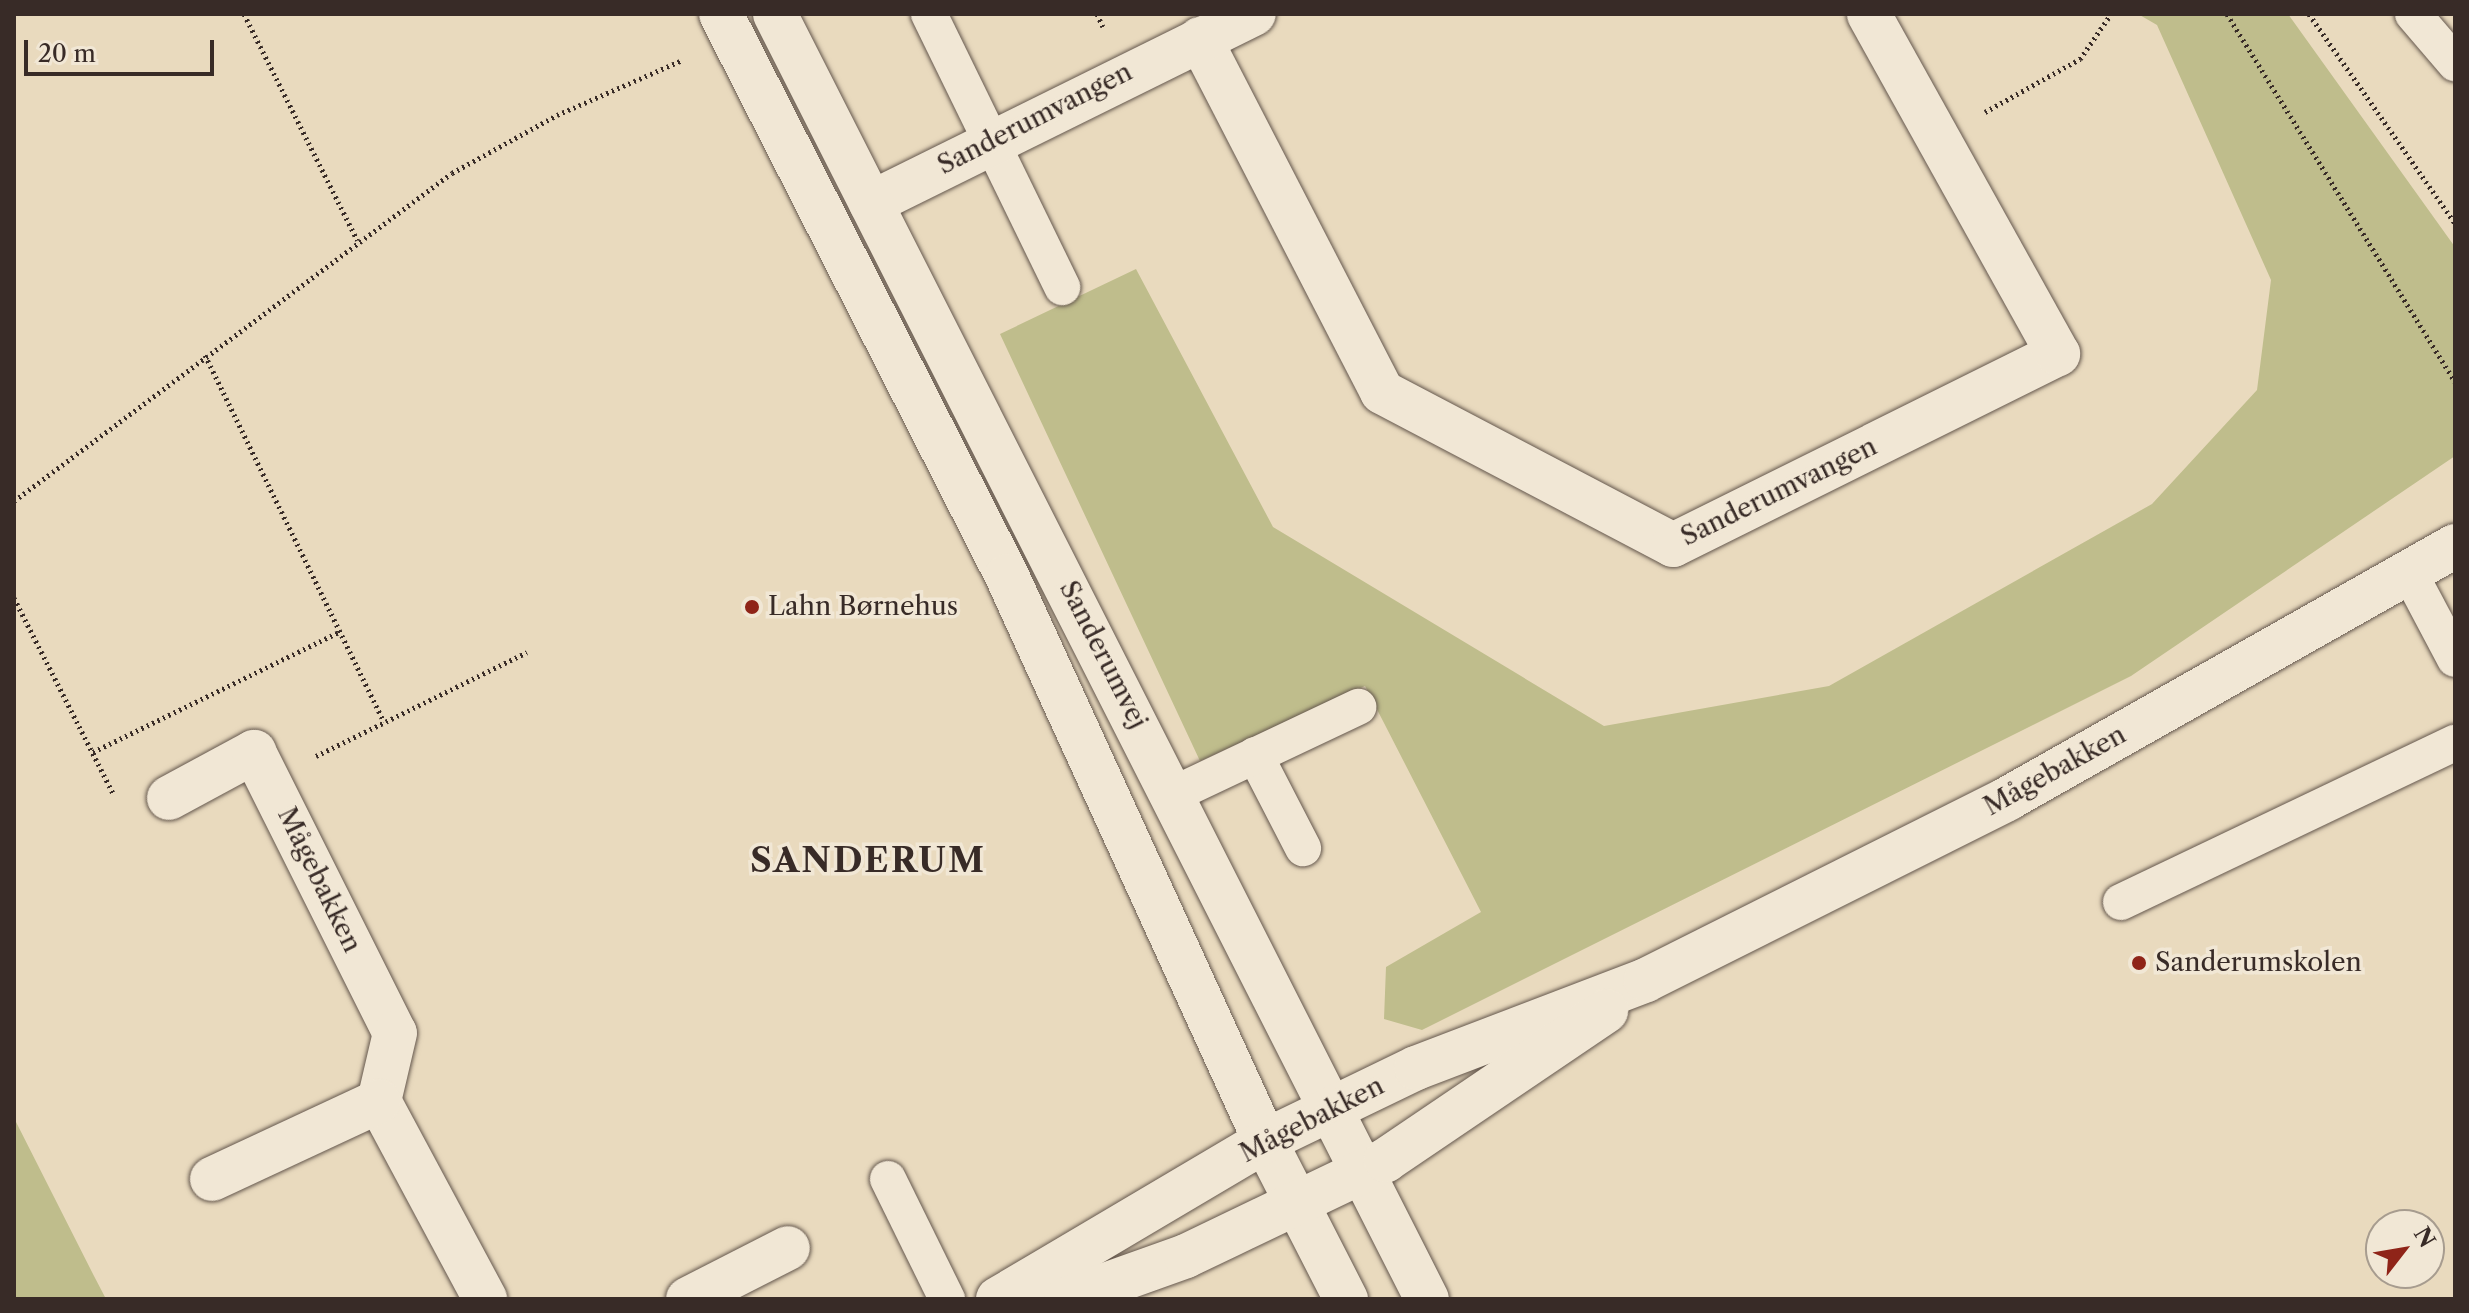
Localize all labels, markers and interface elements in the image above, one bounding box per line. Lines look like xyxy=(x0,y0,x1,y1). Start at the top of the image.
scale bar xyxy=(28,24,218,74)
text: 20 m xyxy=(38,39,96,68)
street label: Sanderumvangen xyxy=(933,57,1137,181)
street label: Sanderumvangen xyxy=(1676,431,1882,553)
street label: Sanderumvej xyxy=(1052,576,1154,734)
place label: Lahn Børnehus xyxy=(768,591,958,623)
marker: Lahn Børnehus xyxy=(743,598,761,616)
street label: Mågebakken xyxy=(1979,719,2131,823)
street label: Mågebakken xyxy=(271,803,367,957)
district label: SANDERUM xyxy=(750,841,986,881)
place label: Sanderumskolen xyxy=(2155,947,2362,979)
marker: Sanderumskolen xyxy=(2130,954,2148,972)
street label: Mågebakken xyxy=(1235,1070,1389,1170)
north arrow xyxy=(2365,1209,2445,1289)
text: N xyxy=(2408,1222,2441,1253)

